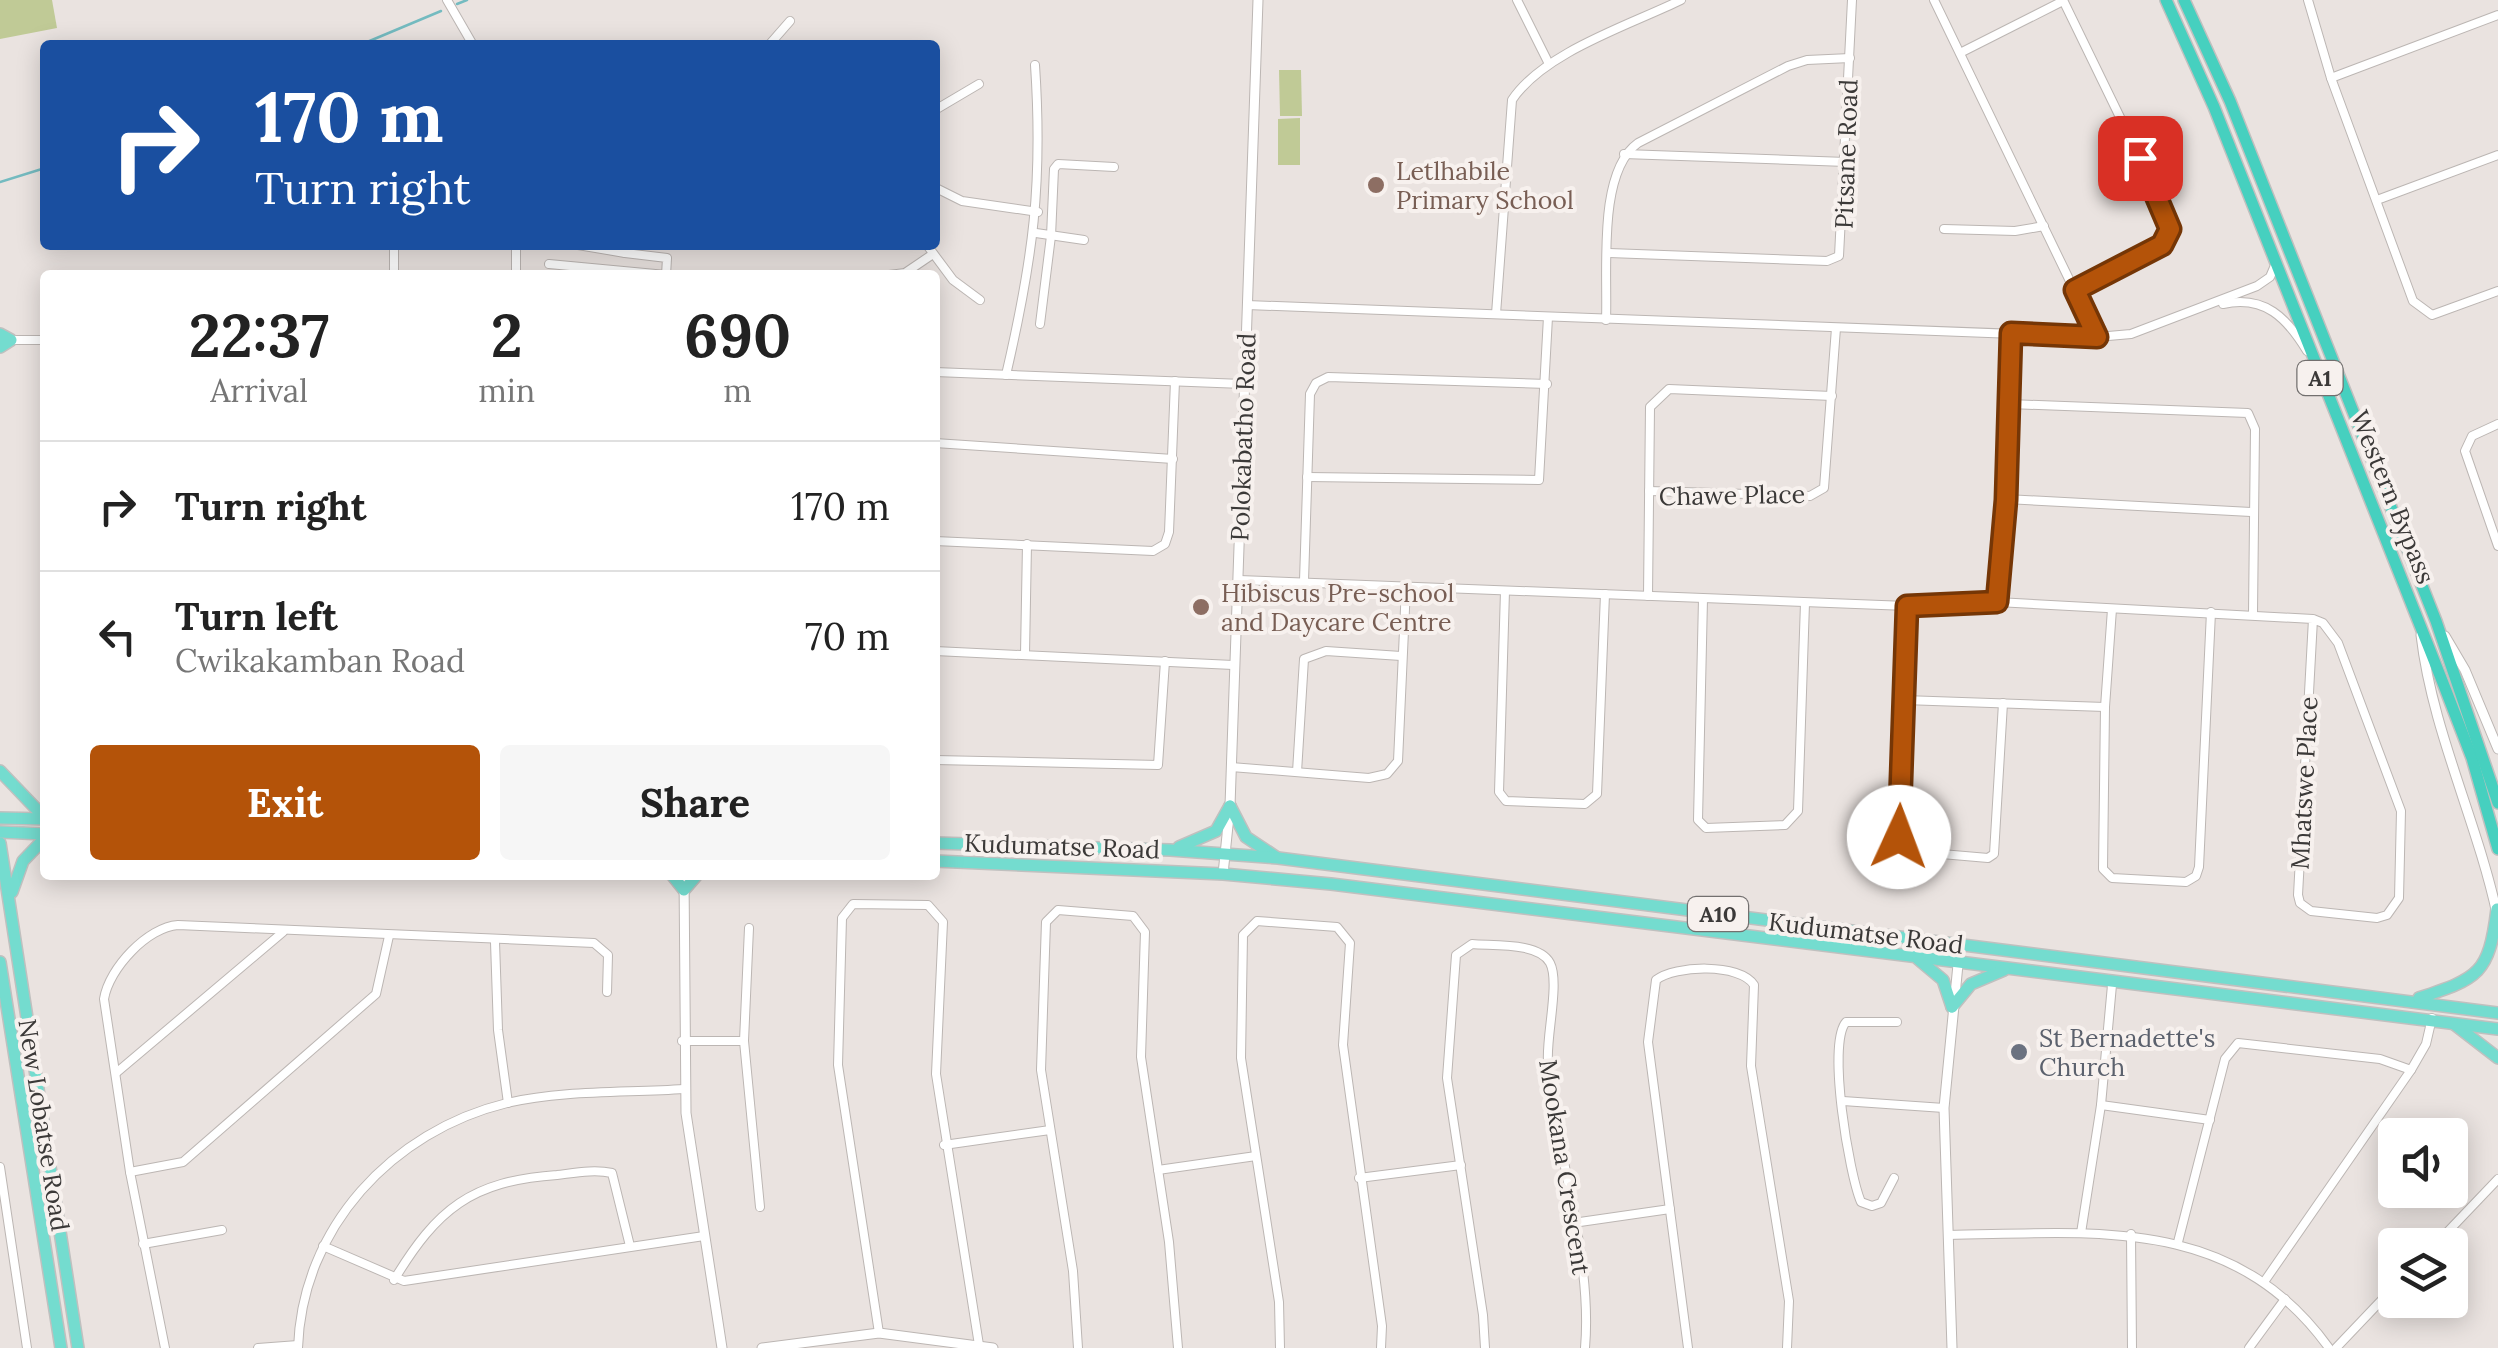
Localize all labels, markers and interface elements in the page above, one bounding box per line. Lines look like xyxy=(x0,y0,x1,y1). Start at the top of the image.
text: 170 m xyxy=(255,72,444,161)
street label: Pitsane Road xyxy=(1827,78,1865,230)
icon: right xyxy=(90,80,220,210)
pin xyxy=(2098,116,2183,201)
icon: arrive xyxy=(2113,131,2168,186)
place label: Letlhabile Primary School xyxy=(1396,155,1574,216)
text: Turn right xyxy=(255,159,471,216)
marker: Letlhabile Primary School xyxy=(1365,174,1387,196)
text: 22:37 xyxy=(189,297,329,373)
text: 2 xyxy=(491,297,523,373)
text: 690 xyxy=(684,297,791,373)
street label: Polokabatho Road xyxy=(1223,332,1263,542)
road number: A1 xyxy=(2298,361,2342,395)
text: Arrival xyxy=(210,370,308,411)
text: min xyxy=(478,370,535,411)
text: m xyxy=(723,370,752,411)
street label: Western Bypass xyxy=(2344,406,2442,588)
street label: Chawe Place xyxy=(1659,478,1805,512)
icon: right xyxy=(90,479,145,534)
text: Turn right xyxy=(175,482,366,530)
text: 170 m xyxy=(791,482,890,530)
place label: Hibiscus Pre-school and Daycare Centre xyxy=(1221,577,1454,638)
text: Turn left xyxy=(175,592,338,640)
marker: Hibiscus Pre-school and Daycare Centre xyxy=(1190,596,1212,618)
icon: left xyxy=(90,609,145,664)
text: 70 m xyxy=(805,612,890,660)
text: Cwikakamban Road xyxy=(175,640,465,681)
street label: Mhatswe Place xyxy=(2283,696,2325,870)
button: Exit xyxy=(90,745,480,860)
button: Share xyxy=(500,745,890,860)
position arrow xyxy=(1847,785,1951,889)
street label: Kudumatse Road xyxy=(963,827,1161,865)
road number: A10 xyxy=(1688,897,1748,931)
street label: Kudumatse Road xyxy=(1767,905,1965,961)
street label: New Lobatse Road xyxy=(11,1017,77,1234)
place label: St Bernadette's Church xyxy=(2039,1022,2215,1083)
marker: St Bernadette's Church xyxy=(2008,1041,2030,1063)
street label: Mookana Crescent xyxy=(1532,1057,1598,1277)
map controls xyxy=(2378,1118,2468,1318)
button: sound xyxy=(2378,1118,2468,1208)
button: layers xyxy=(2378,1228,2468,1318)

